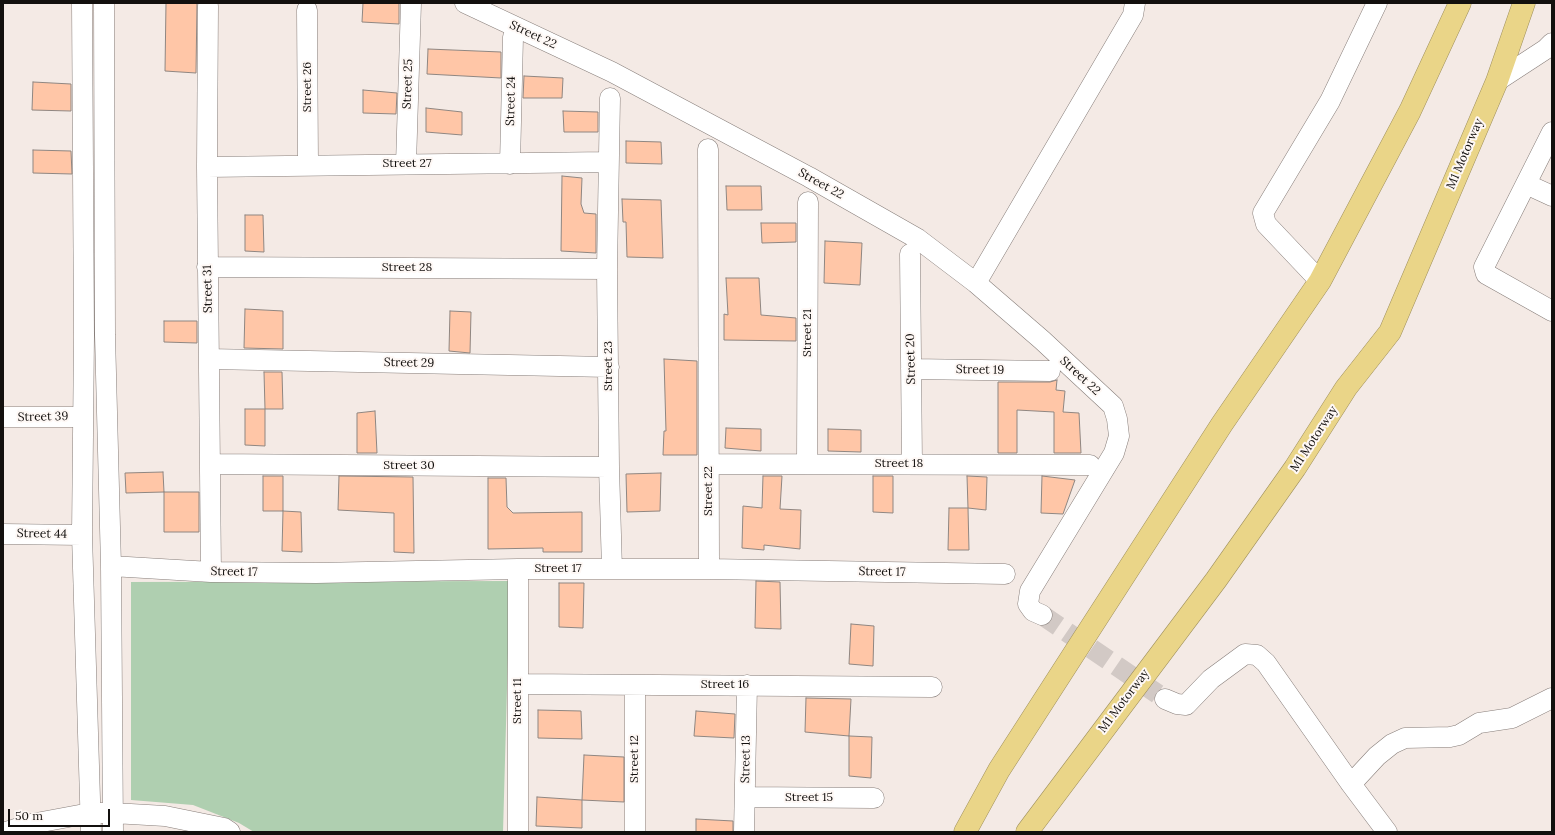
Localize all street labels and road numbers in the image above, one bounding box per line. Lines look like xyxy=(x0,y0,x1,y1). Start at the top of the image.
street label: Street 22 xyxy=(507,18,559,52)
street label: Street 25 xyxy=(400,59,416,109)
street label: Street 26 xyxy=(301,62,315,112)
street label: Street 24 xyxy=(503,76,519,126)
street label: M1 Motorway xyxy=(1444,117,1486,191)
street label: Street 27 xyxy=(382,157,432,171)
street label: Street 22 xyxy=(796,166,846,202)
street label: Street 28 xyxy=(382,261,432,275)
street label: Street 31 xyxy=(200,265,216,313)
street label: Street 21 xyxy=(801,309,815,357)
street label: Street 20 xyxy=(903,333,919,385)
street label: Street 23 xyxy=(602,341,616,391)
street label: Street 22 xyxy=(1057,354,1103,398)
street label: Street 29 xyxy=(384,355,434,371)
street label: Street 19 xyxy=(956,362,1004,378)
street label: M1 Motorway xyxy=(1287,403,1341,475)
street label: Street 39 xyxy=(17,409,69,425)
street label: Street 18 xyxy=(875,457,923,471)
street label: Street 30 xyxy=(383,459,435,473)
street label: Street 22 xyxy=(702,466,716,516)
street label: Street 44 xyxy=(17,526,67,542)
street label: Street 17 xyxy=(534,562,582,576)
street label: Street 17 xyxy=(210,564,258,580)
street label: Street 17 xyxy=(858,564,906,580)
street label: M1 Motorway xyxy=(1096,667,1152,735)
street label: Street 11 xyxy=(511,678,525,724)
street label: Street 16 xyxy=(701,678,749,692)
street label: Street 12 xyxy=(628,735,642,783)
street label: Street 13 xyxy=(738,735,754,783)
street label: Street 15 xyxy=(785,791,833,805)

